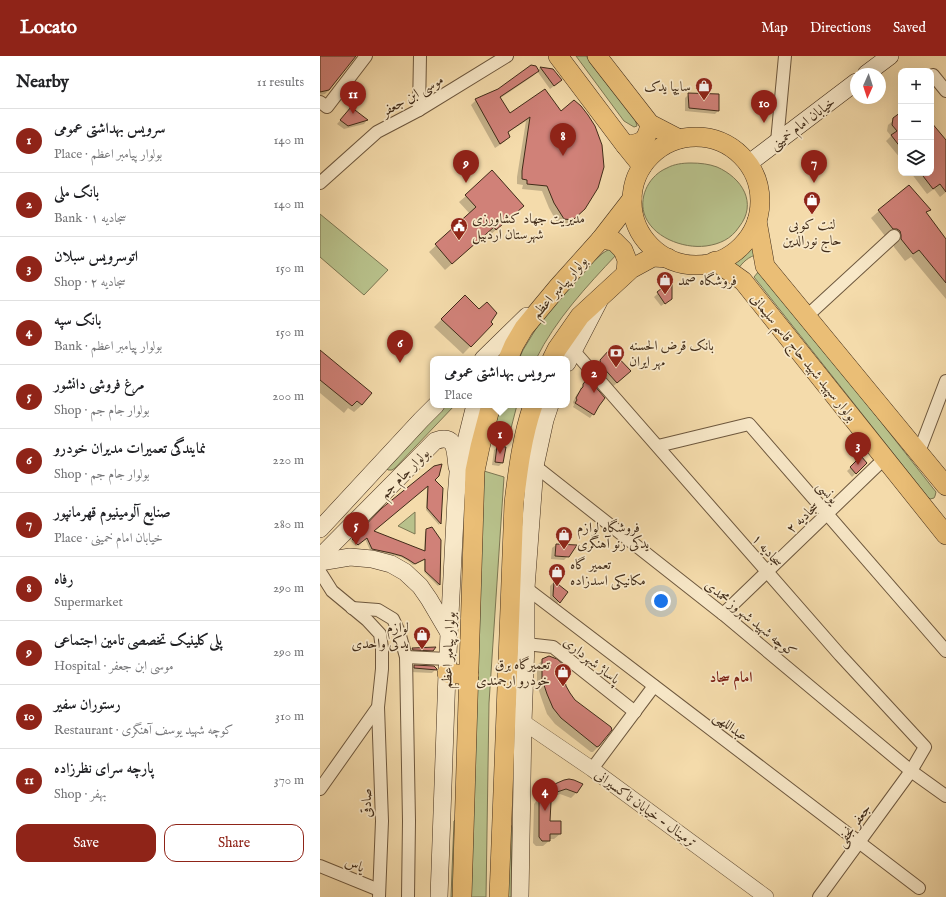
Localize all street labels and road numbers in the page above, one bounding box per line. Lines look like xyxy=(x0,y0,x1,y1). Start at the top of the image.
street label: موسی ابن جعفر xyxy=(376,71,447,122)
street label: خیابان امام خمینی xyxy=(766,93,841,157)
street label: بولوار پیامبر اعظم xyxy=(528,252,595,325)
street label: بولوار سپهبد شهید حاج قاسم سلیمانی xyxy=(743,290,861,428)
street label: بولوار جام جم xyxy=(376,444,437,506)
street label: یونسی xyxy=(812,477,843,509)
street label: سجادیه ۲ xyxy=(783,498,823,538)
street label: سجادیه ۱ xyxy=(748,530,787,571)
street label: کوچه شهید شهروز محمدی xyxy=(701,576,800,661)
street label: بولوار پیامبر اعظم xyxy=(438,611,464,689)
street label: پاساژ شهرداری xyxy=(559,633,625,690)
street label: عبداللهی xyxy=(710,708,751,746)
street label: ترمینال - خیابان تاکسیرانی xyxy=(591,766,700,852)
street label: صادقی xyxy=(358,788,376,818)
street label: جعفر نجفی xyxy=(832,800,876,851)
street label: یاس xyxy=(342,853,368,877)

